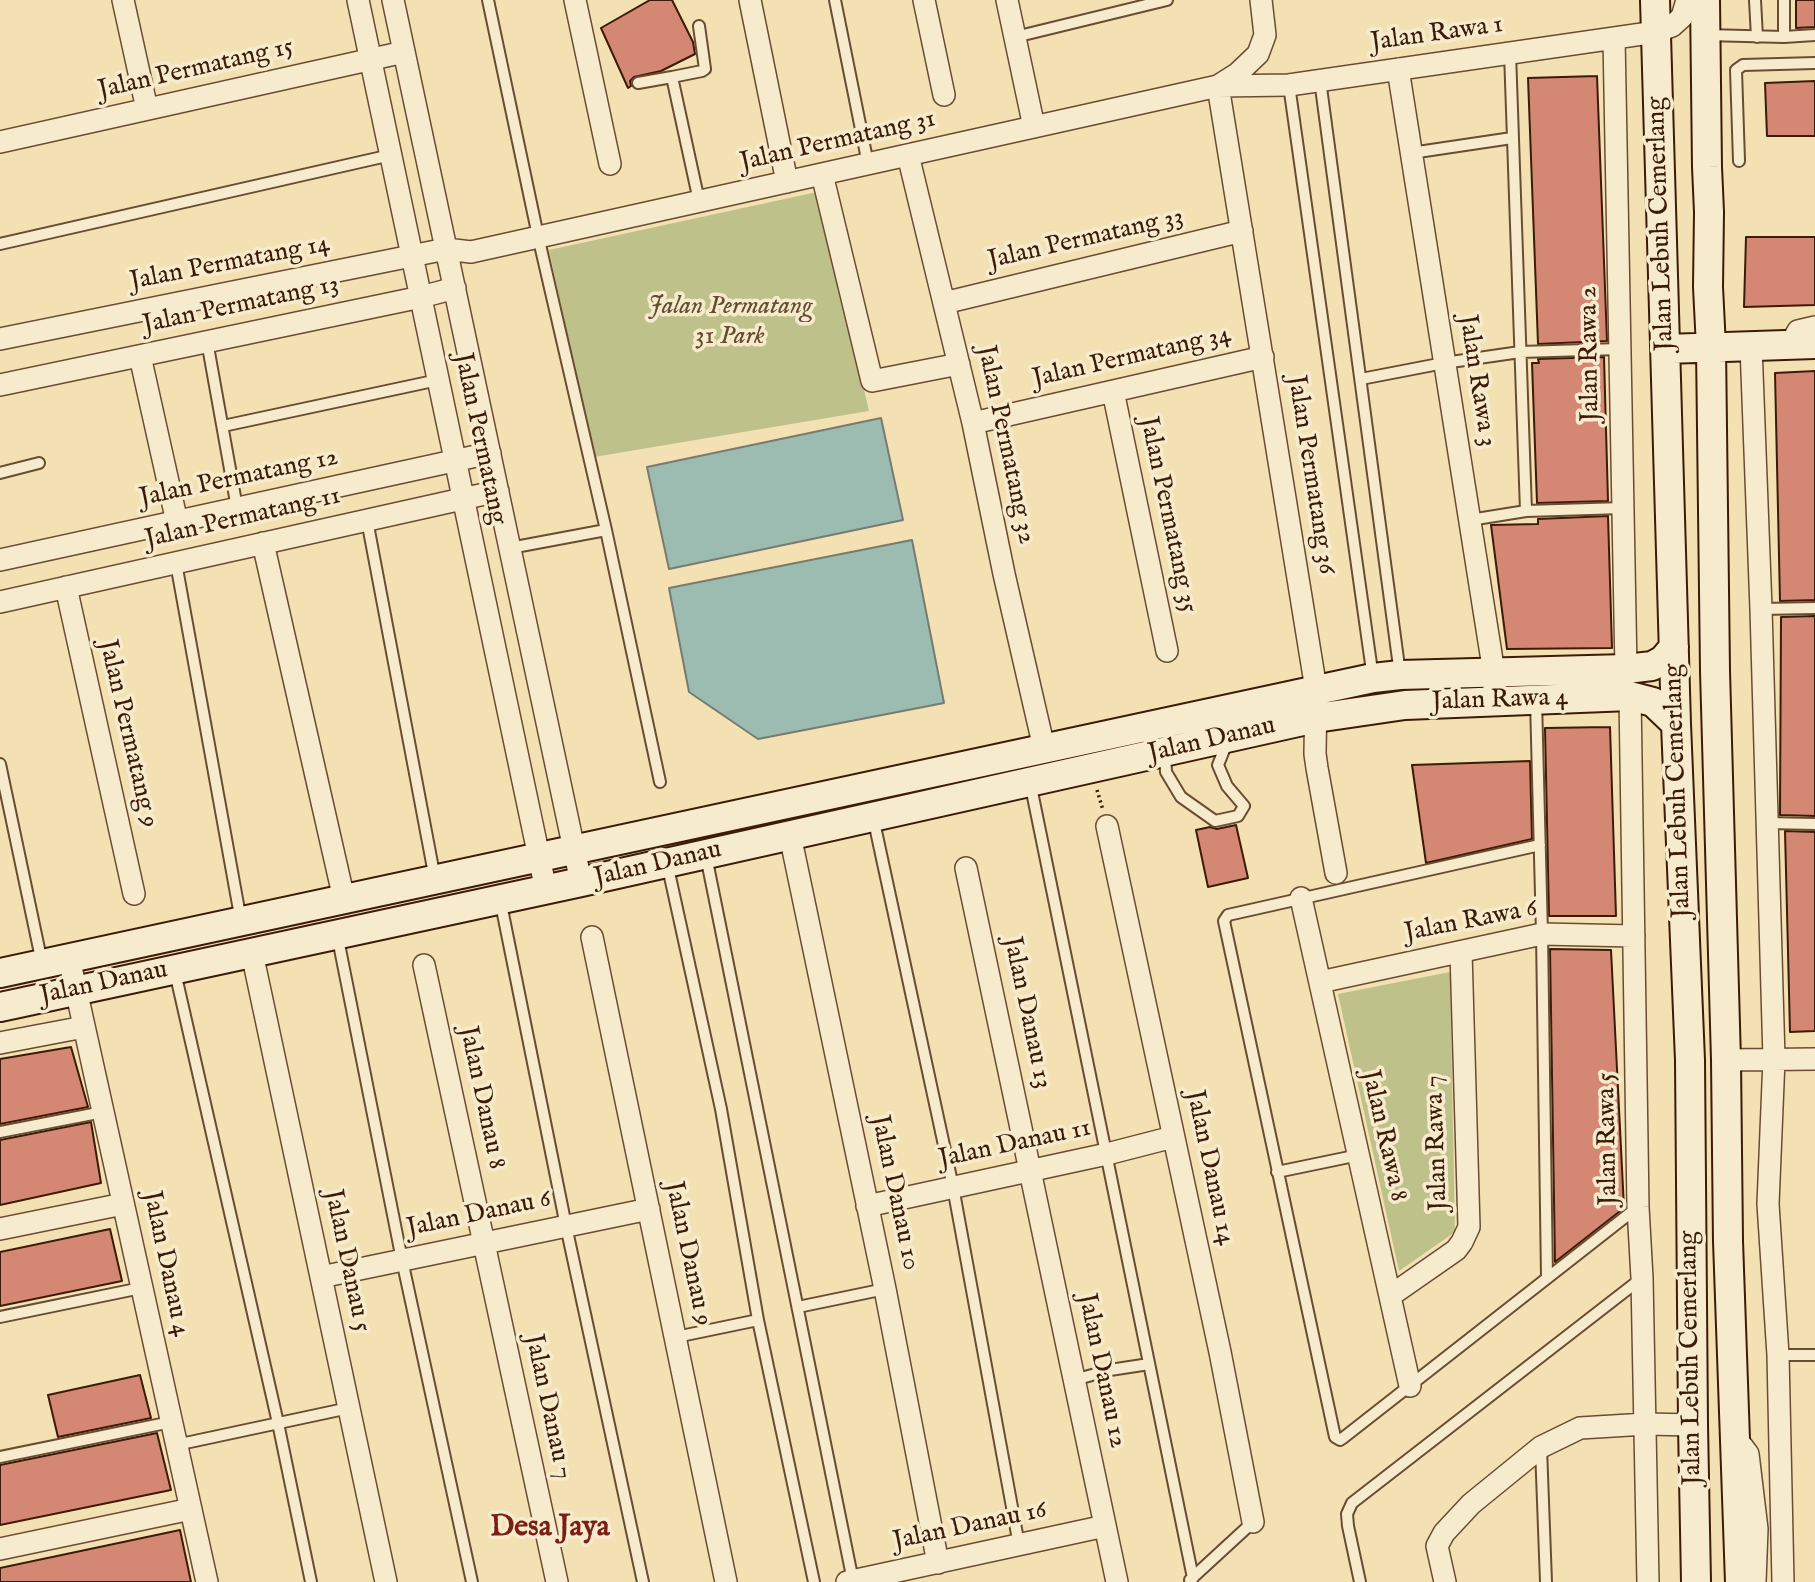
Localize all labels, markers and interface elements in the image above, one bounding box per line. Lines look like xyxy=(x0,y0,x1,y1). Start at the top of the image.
street label: Jalan Rawa 1 xyxy=(1369,10,1505,60)
street label: Jalan Permatang 15 xyxy=(95,32,297,108)
street label: Jalan Lebuh Cemerlang xyxy=(1642,96,1682,352)
street label: Jalan Permatang 31 xyxy=(737,104,939,180)
street label: Jalan Permatang 33 xyxy=(985,202,1187,278)
street label: Jalan Permatang 14 xyxy=(128,229,332,299)
street label: Jalan Permatang 13 xyxy=(140,270,342,342)
street label: Jalan Rawa 2 xyxy=(1574,286,1608,422)
park label: Jalan Permatang 31 Park xyxy=(648,292,812,354)
street label: Jalan Rawa 3 xyxy=(1450,313,1502,449)
street label: Jalan Permatang 34 xyxy=(1030,320,1234,396)
street label: Jalan Permatang 32 xyxy=(969,343,1041,547)
street label: Jalan Permatang xyxy=(446,350,512,528)
street label: Jalan Permatang 36 xyxy=(1279,373,1341,577)
street label: Jalan Permatang 35 xyxy=(1131,414,1203,616)
street label: Jalan Permatang 12 xyxy=(137,443,341,515)
street label: Jalan Permatang 11 xyxy=(142,481,344,557)
street label: Jalan Permatang 9 xyxy=(90,637,164,831)
street label: Jalan Lebuh Cemerlang xyxy=(1659,663,1699,919)
street label: Jalan Rawa 4 xyxy=(1431,683,1569,719)
street label: Jalan Danau xyxy=(1145,711,1279,771)
street label: Jalan Danau xyxy=(591,835,725,895)
street label: Jalan Rawa 6 xyxy=(1402,894,1540,950)
street label: Jalan Danau 13 xyxy=(995,934,1057,1092)
street label: Jalan Danau xyxy=(37,955,171,1013)
street label: Jalan Danau 8 xyxy=(451,1024,511,1172)
street label: Jalan Rawa 8 xyxy=(1353,1067,1413,1205)
street label: Jalan Rawa 5 xyxy=(1592,1072,1626,1206)
street label: Jalan Rawa 7 xyxy=(1420,1075,1456,1211)
street label: Jalan Danau 14 xyxy=(1177,1088,1241,1248)
street label: Jalan Danau 10 xyxy=(862,1113,926,1273)
street label: Jalan Danau 11 xyxy=(936,1114,1094,1176)
street label: Jalan Danau 9 xyxy=(656,1179,718,1329)
street label: Jalan Danau 6 xyxy=(404,1185,554,1245)
street label: Jalan Danau 5 xyxy=(316,1187,376,1335)
street label: Jalan Danau 4 xyxy=(134,1188,196,1340)
street label: Jalan Lebuh Cemerlang xyxy=(1674,1230,1710,1486)
street label: Jalan Danau 12 xyxy=(1069,1291,1133,1451)
street label: Jalan Danau 7 xyxy=(516,1332,578,1482)
street label: Jalan Danau 16 xyxy=(890,1496,1050,1558)
district label: Desa Jaya xyxy=(490,1511,610,1547)

